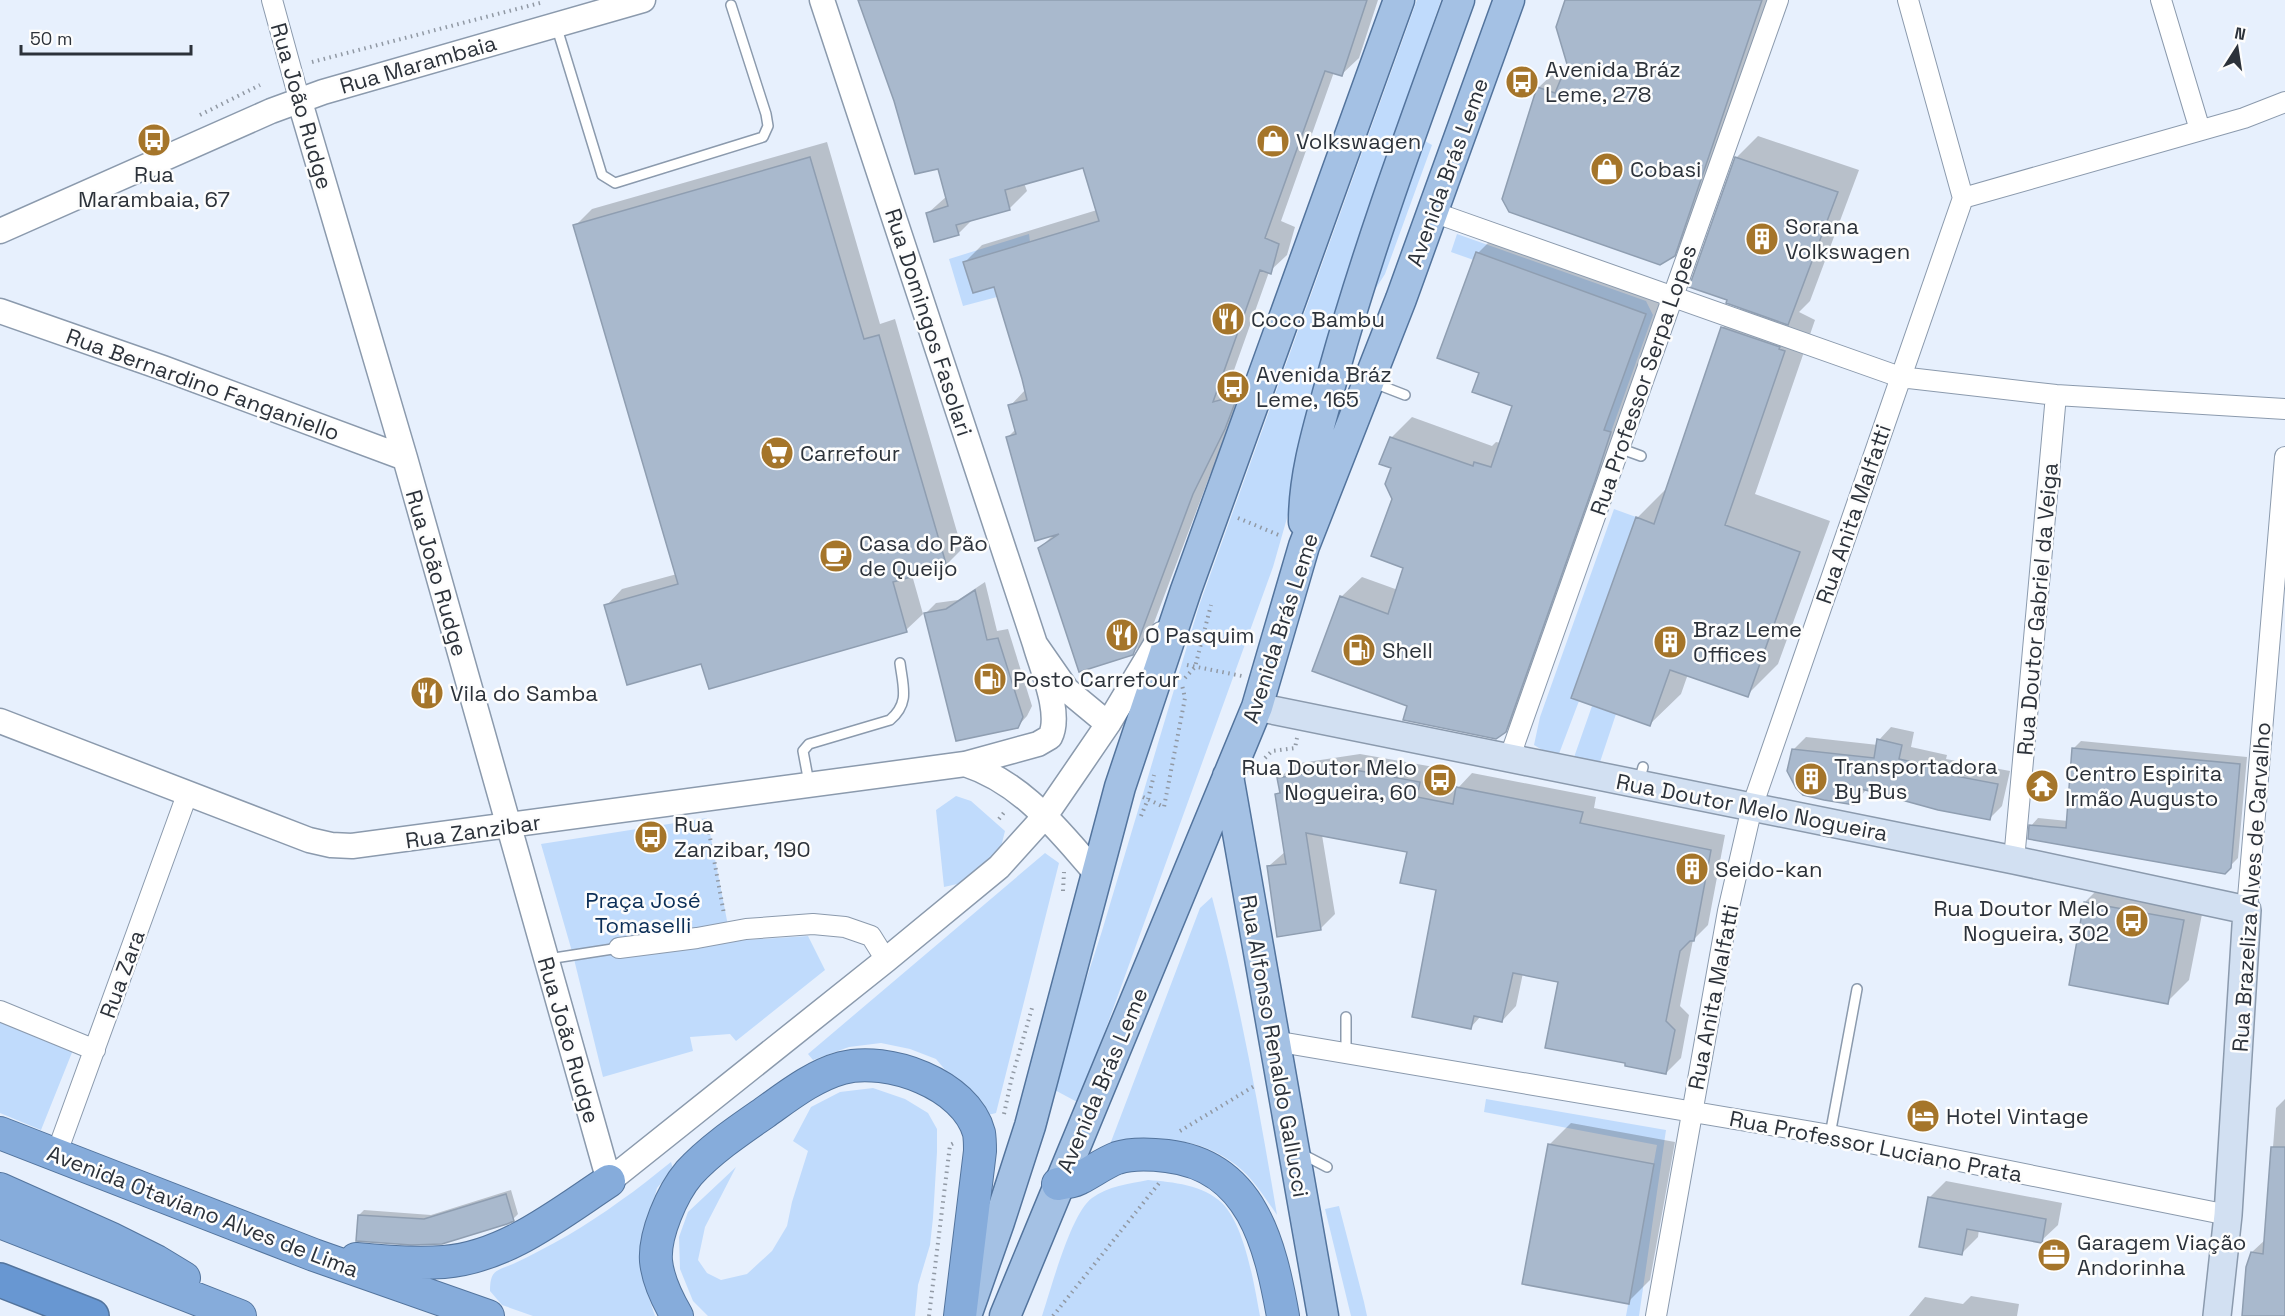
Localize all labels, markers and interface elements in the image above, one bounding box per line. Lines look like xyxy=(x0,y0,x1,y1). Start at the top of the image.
scale bar xyxy=(21,18,190,56)
north arrow xyxy=(2207,18,2267,78)
street label: Rua João Rudge xyxy=(265,19,339,193)
text: N xyxy=(2233,22,2247,45)
text: 50 m xyxy=(30,27,72,50)
street label: Rua Marambaia xyxy=(336,28,500,100)
place label: Avenida Bráz Leme, 278 xyxy=(1545,55,1681,108)
bus stop icon: Avenida Bráz Leme, 278 xyxy=(1504,64,1540,100)
street label: Avenida Brás Leme xyxy=(1400,74,1494,270)
bus stop icon: Rua Marambaia, 67 xyxy=(136,122,172,158)
shop icon: Volkswagen xyxy=(1255,123,1291,159)
place label: Volkswagen xyxy=(1296,127,1421,155)
shop icon: Cobasi xyxy=(1589,151,1625,187)
place label: Cobasi xyxy=(1630,155,1701,183)
place label: Rua Marambaia, 67 xyxy=(78,160,230,213)
street label: Rua Domingos Fasolari xyxy=(879,205,979,439)
place label: Sorana Volkswagen xyxy=(1785,212,1910,265)
building icon: Sorana Volkswagen xyxy=(1744,221,1780,257)
street label: Rua Professor Serpa Lopes xyxy=(1583,241,1703,519)
restaurant icon: Coco Bambu xyxy=(1210,301,1246,337)
place label: Coco Bambu xyxy=(1251,305,1385,333)
street label: Rua Bernardino Fanganiello xyxy=(63,321,343,447)
place label: Avenida Bráz Leme, 165 xyxy=(1256,360,1392,413)
bus stop icon: Avenida Bráz Leme, 165 xyxy=(1215,369,1251,405)
street label: Rua Anita Malfatti xyxy=(1809,420,1897,608)
supermarket icon: Carrefour xyxy=(759,435,795,471)
place label: Carrefour xyxy=(800,439,900,467)
street label: Rua Doutor Gabriel da Veiga xyxy=(2010,461,2064,757)
street label: Rua João Rudge xyxy=(400,486,474,660)
place label: Casa do Pão de Queijo xyxy=(859,529,988,582)
street label: Avenida Brás Leme xyxy=(1236,529,1324,727)
cafe icon: Casa do Pão de Queijo xyxy=(818,538,854,574)
place label: Braz Leme Offices xyxy=(1693,615,1802,668)
restaurant icon: O Pasquim xyxy=(1104,617,1140,653)
place label: O Pasquim xyxy=(1145,621,1254,649)
building icon: Braz Leme Offices xyxy=(1652,624,1688,660)
fuel station icon: Shell xyxy=(1341,632,1377,668)
place label: Shell xyxy=(1382,636,1433,664)
fuel station icon: Posto Carrefour xyxy=(972,661,1008,697)
place label: Posto Carrefour xyxy=(1013,665,1180,693)
restaurant icon: Vila do Samba xyxy=(409,675,445,711)
place label: Vila do Samba xyxy=(450,679,598,707)
street label: Rua Brazeliza Alves de Carvalho xyxy=(2226,721,2276,1053)
place label: Transportadora By Bus xyxy=(1834,752,1998,805)
place label: Rua Doutor Melo Nogueira, 60 xyxy=(1241,753,1417,806)
place label: Centro Espirita Irmão Augusto xyxy=(2065,759,2223,812)
building icon: Transportadora By Bus xyxy=(1793,761,1829,797)
bus stop icon: Rua Doutor Melo Nogueira, 60 xyxy=(1422,762,1458,798)
street label: Rua Doutor Melo Nogueira xyxy=(1614,767,1890,847)
temple icon: Centro Espirita Irmão Augusto xyxy=(2024,768,2060,804)
street label: Rua Zanzibar xyxy=(403,808,543,854)
place label: Rua Zanzibar, 190 xyxy=(674,810,811,863)
bus stop icon: Rua Zanzibar, 190 xyxy=(633,819,669,855)
building icon: Seido-kan xyxy=(1674,851,1710,887)
place label: Seido-kan xyxy=(1715,855,1822,883)
park label: Praça José Tomaselli xyxy=(585,886,701,939)
street label: Rua Alfonso Renaldo Gallucci xyxy=(1235,893,1315,1199)
place label: Rua Doutor Melo Nogueira, 302 xyxy=(1933,894,2109,947)
street label: Rua Anita Malfatti xyxy=(1681,902,1745,1092)
bus stop icon: Rua Doutor Melo Nogueira, 302 xyxy=(2114,903,2150,939)
street label: Rua Zara xyxy=(93,926,151,1022)
street label: Rua João Rudge xyxy=(532,953,606,1127)
street label: Avenida Brás Leme xyxy=(1050,983,1154,1177)
hotel icon: Hotel Vintage xyxy=(1905,1098,1941,1134)
place label: Hotel Vintage xyxy=(1946,1102,2089,1130)
street label: Rua Professor Luciano Prata xyxy=(1727,1104,2025,1188)
street label: Avenida Otaviano Alves de Lima xyxy=(43,1139,363,1284)
place label: Garagem Viação Andorinha xyxy=(2077,1228,2246,1281)
office icon: Garagem Viação Andorinha xyxy=(2036,1237,2072,1273)

